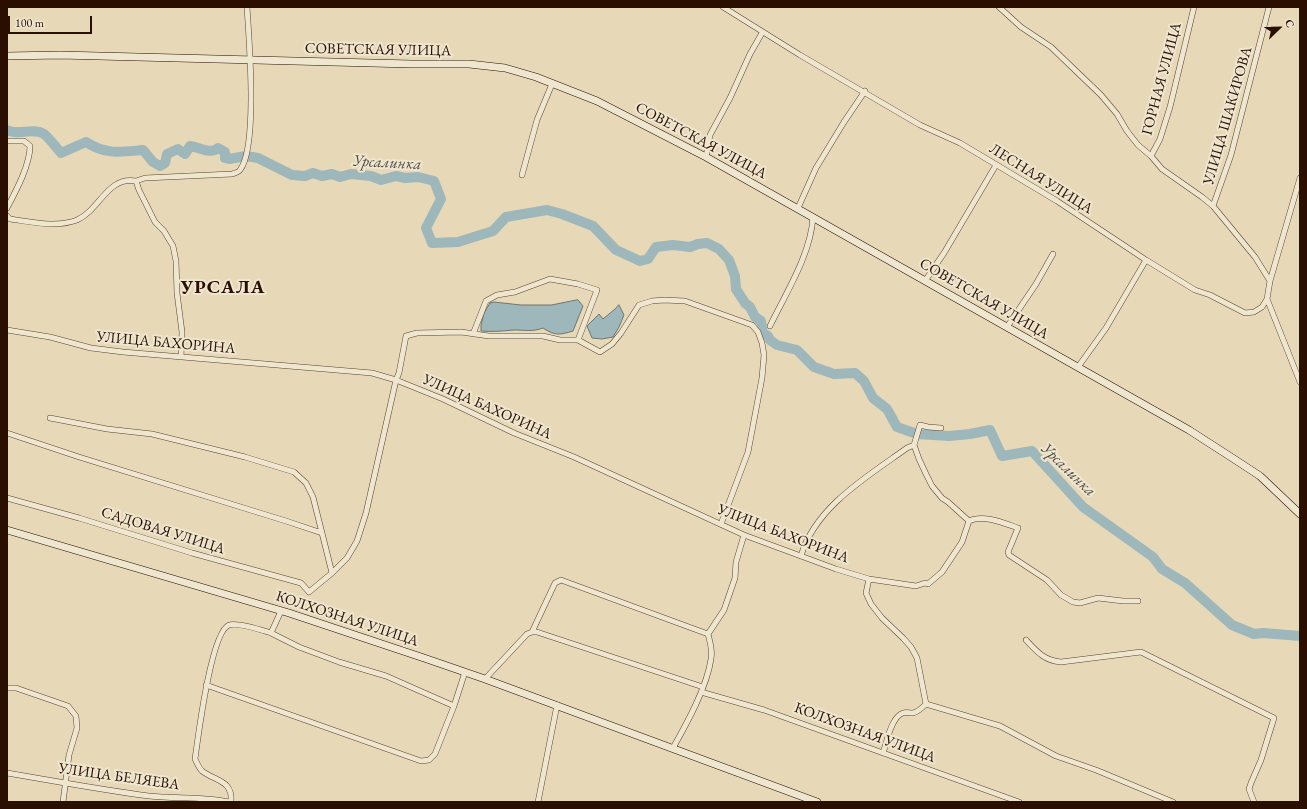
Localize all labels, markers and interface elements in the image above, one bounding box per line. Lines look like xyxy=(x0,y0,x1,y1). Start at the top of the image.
scale bar xyxy=(10,8,94,34)
north arrow xyxy=(1259,8,1299,48)
text: 100 m xyxy=(15,15,44,31)
text: С xyxy=(1282,17,1298,30)
street label: ГОРНАЯ УЛИЦА xyxy=(1138,21,1186,137)
street label: СОВЕТСКАЯ УЛИЦА xyxy=(305,40,451,60)
street label: УЛИЦА ШАКИРОВА xyxy=(1200,45,1256,187)
street label: СОВЕТСКАЯ УЛИЦА xyxy=(632,99,770,183)
street label: ЛЕСНАЯ УЛИЦА xyxy=(986,140,1096,218)
water label: Урсалинка xyxy=(352,152,422,174)
street label: СОВЕТСКАЯ УЛИЦА xyxy=(916,255,1052,343)
district label: УРСАЛА xyxy=(180,277,266,299)
street label: УЛИЦА БАХОРИНА xyxy=(96,328,236,358)
street label: УЛИЦА БАХОРИНА xyxy=(420,370,554,444)
water label: Урсалинка xyxy=(1037,439,1099,501)
street label: УЛИЦА БАХОРИНА xyxy=(715,501,851,567)
street label: САДОВАЯ УЛИЦА xyxy=(99,504,227,558)
street label: КОЛХОЗНАЯ УЛИЦА xyxy=(273,587,421,651)
street label: КОЛХОЗНАЯ УЛИЦА xyxy=(792,699,938,767)
street label: УЛИЦА БЕЛЯЕВА xyxy=(57,760,181,794)

